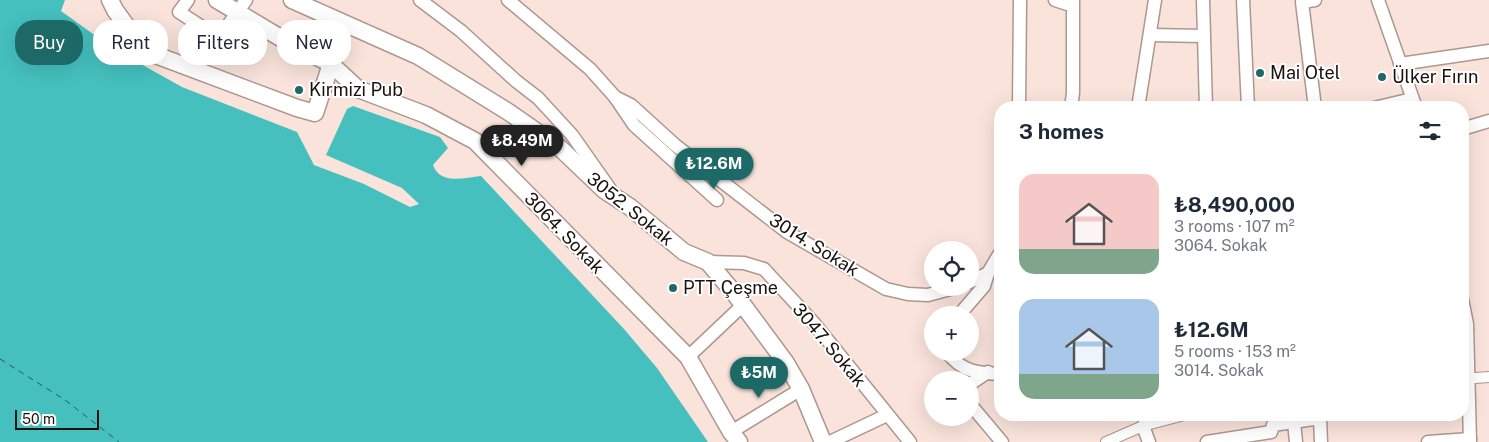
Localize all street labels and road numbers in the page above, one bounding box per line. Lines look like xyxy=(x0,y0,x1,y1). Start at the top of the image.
street label: 3052. Sokak xyxy=(583,167,678,250)
street label: 3064. Sokak xyxy=(520,188,608,278)
street label: 3014. Sokak xyxy=(766,209,863,280)
street label: 3047. Sokak xyxy=(788,299,870,391)

